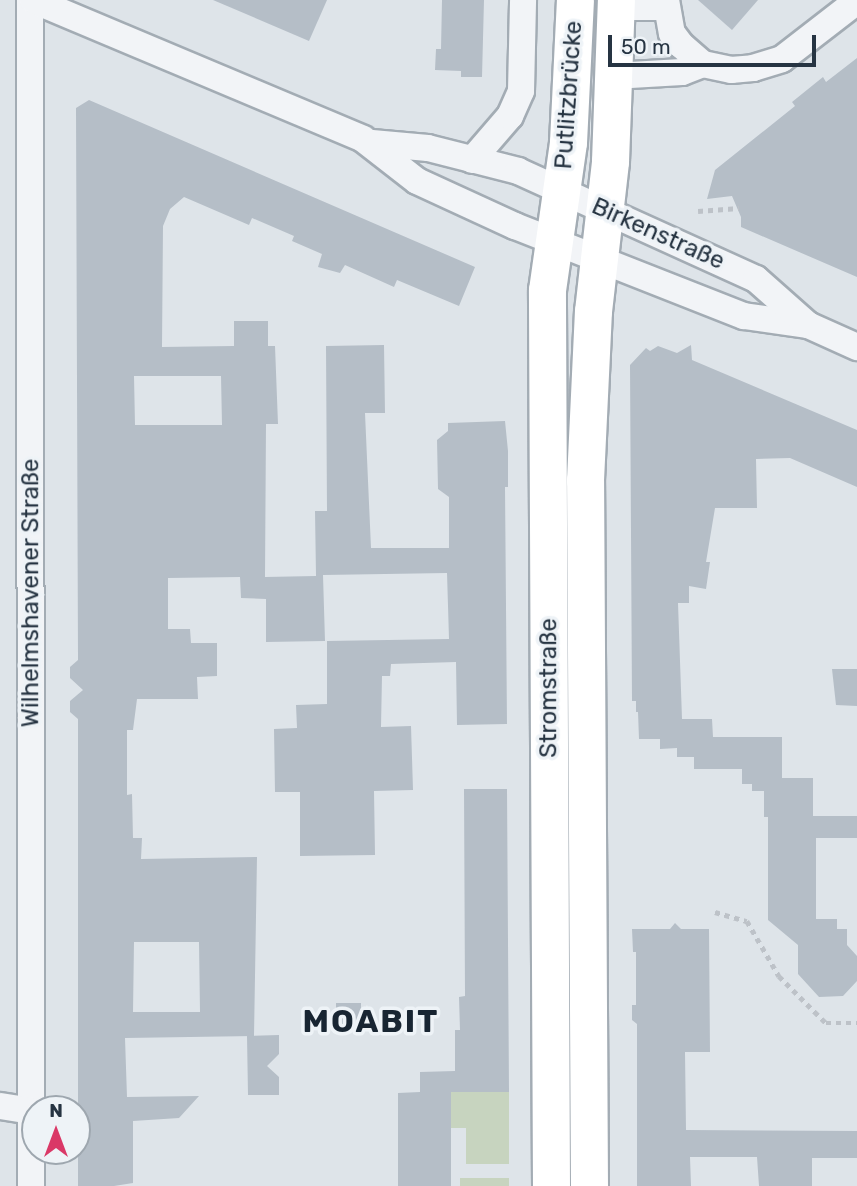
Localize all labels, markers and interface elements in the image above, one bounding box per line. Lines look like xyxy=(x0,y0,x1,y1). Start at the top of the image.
street label: Putlitzbrücke xyxy=(549,20,589,170)
scale bar xyxy=(612,21,820,65)
text: 50 m xyxy=(621,34,671,59)
street label: Birkenstraße xyxy=(587,192,729,276)
street label: Wilhelmshavener Straße xyxy=(17,458,45,728)
street label: Stromstraße xyxy=(535,618,563,758)
district label: MOABIT xyxy=(303,1002,439,1040)
north arrow xyxy=(21,1095,91,1165)
text: N xyxy=(49,1099,63,1122)

